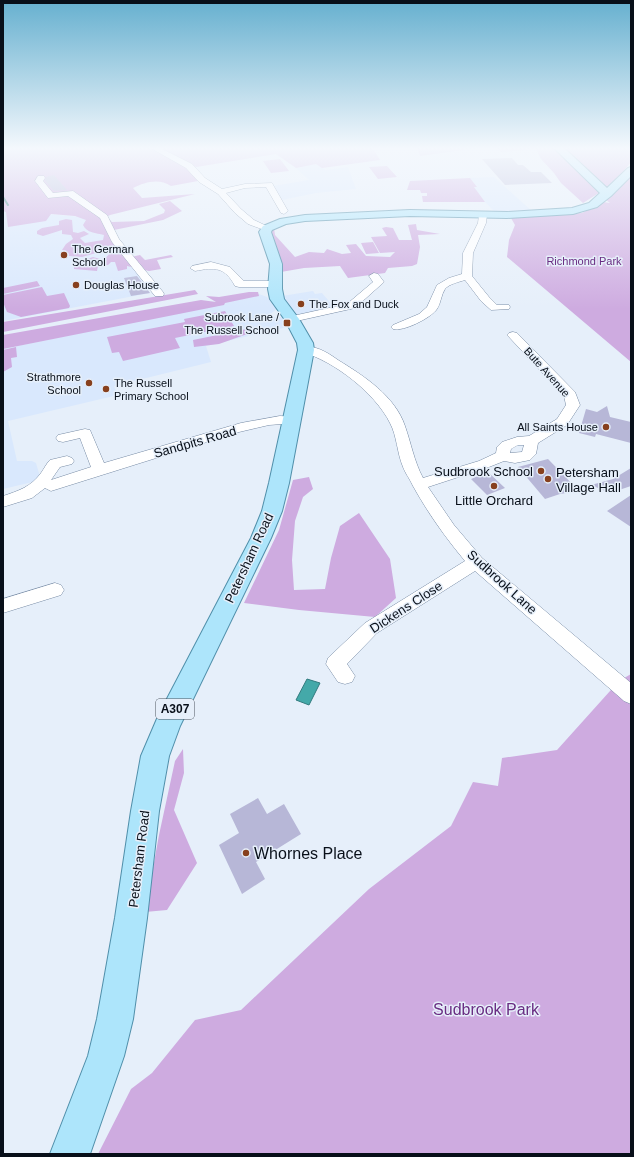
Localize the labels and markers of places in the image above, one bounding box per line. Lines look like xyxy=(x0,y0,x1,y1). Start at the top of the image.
place label: The German School xyxy=(72,243,134,268)
marker: The German School xyxy=(59,250,69,260)
place label: Douglas House xyxy=(84,279,159,291)
marker: Douglas House xyxy=(71,280,81,290)
place label: The Fox and Duck xyxy=(309,298,399,310)
marker: The Fox and Duck xyxy=(296,299,306,309)
place label: Subrook Lane / The Russell School xyxy=(184,311,280,336)
marker: Subrook Lane / The Russell School xyxy=(282,318,292,328)
place label: Strathmore School xyxy=(27,371,81,396)
place label: The Russell Primary School xyxy=(114,377,189,402)
marker: Strathmore School xyxy=(84,378,94,388)
marker: The Russell Primary School xyxy=(101,384,111,394)
place label: All Saints House xyxy=(517,421,598,433)
marker: All Saints House xyxy=(601,422,611,432)
place label: Sudbrook School xyxy=(434,464,533,479)
place label: Petersham Village Hall xyxy=(556,465,621,495)
marker: Sudbrook School xyxy=(536,466,546,476)
marker: Petersham Village Hall xyxy=(543,474,553,484)
marker: Little Orchard xyxy=(489,481,499,491)
place label: Little Orchard xyxy=(455,493,533,508)
place label: Whornes Place xyxy=(254,845,363,862)
marker: Whornes Place xyxy=(241,848,251,858)

